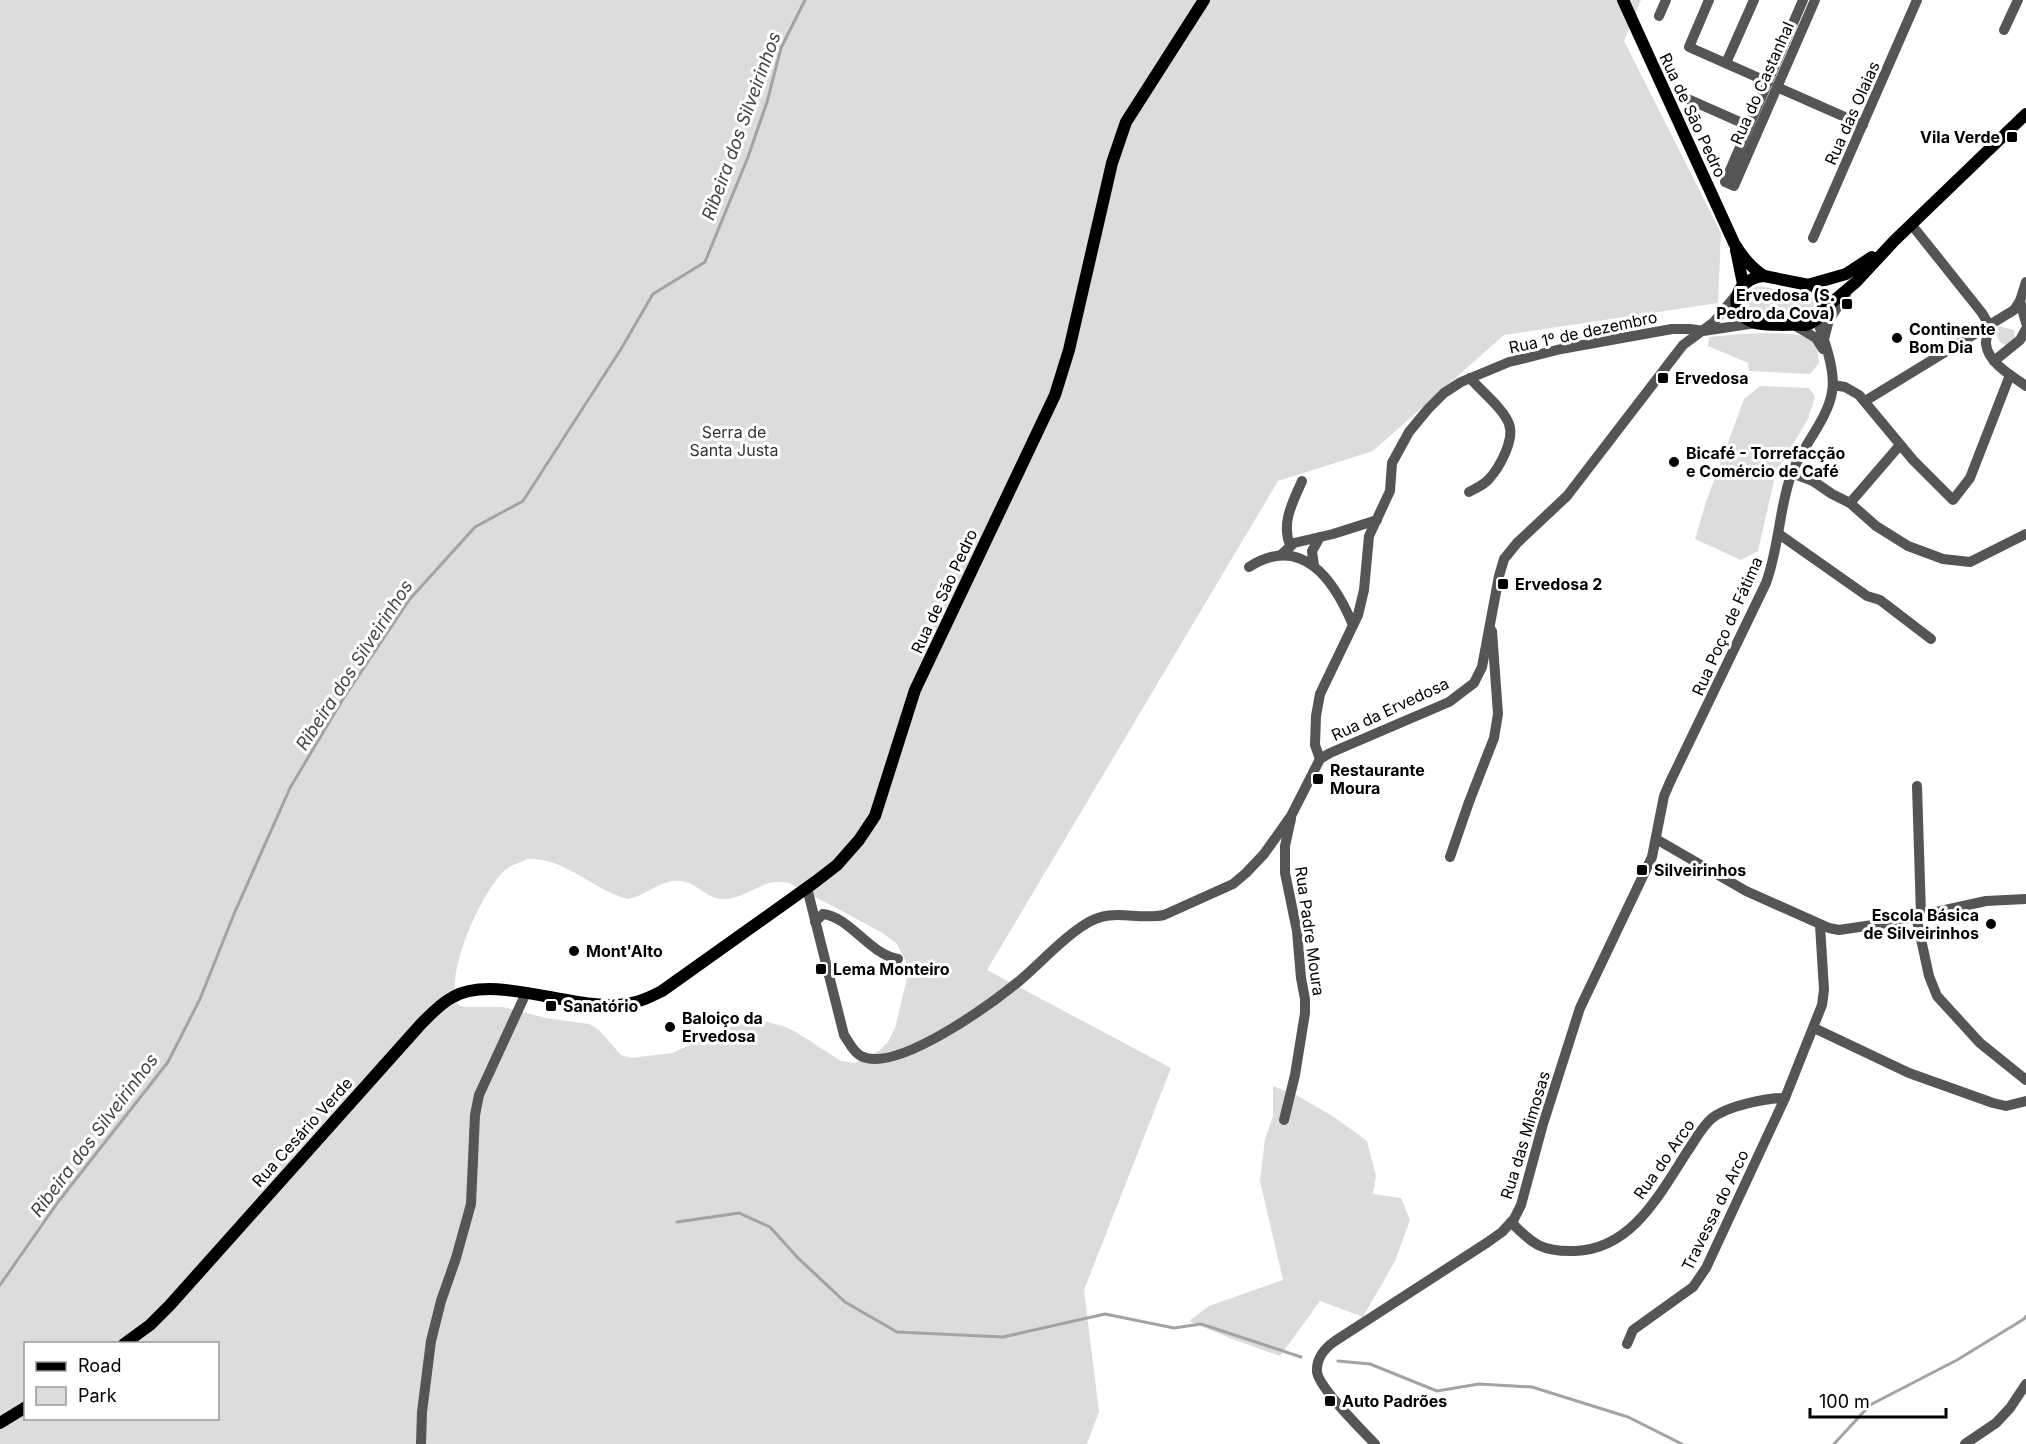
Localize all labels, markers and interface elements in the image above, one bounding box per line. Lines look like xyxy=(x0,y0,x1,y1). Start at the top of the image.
street label: Rua do Castanhal xyxy=(1726,18,1798,148)
water label: Ribeira dos Silveirinhos xyxy=(697,29,785,223)
street label: Rua de São Pedro xyxy=(1655,50,1731,180)
street label: Rua das Olaias xyxy=(1820,58,1884,168)
place label: Vila Verde xyxy=(1920,127,2000,147)
marker: Vila Verde xyxy=(2005,130,2019,144)
place label: Ervedosa (S. Pedro da Cova) xyxy=(1716,285,1835,323)
marker: Ervedosa (S. Pedro da Cova) xyxy=(1840,297,1854,311)
street label: Rua 1º de dezembro xyxy=(1507,307,1659,357)
place label: Continente Bom Dia xyxy=(1909,319,1996,357)
marker: Continente Bom Dia xyxy=(1890,331,1904,345)
place label: Ervedosa xyxy=(1675,368,1748,388)
marker: Ervedosa xyxy=(1656,371,1670,385)
park label: Serra de Santa Justa xyxy=(690,422,778,460)
place label: Bicafé - Torrefacção e Comércio de Café xyxy=(1686,443,1846,481)
marker: Bicafé - Torrefacção e Comércio de Café xyxy=(1667,455,1681,469)
street label: Rua de São Pedro xyxy=(906,526,982,656)
street label: Rua Poço de Fátima xyxy=(1687,553,1767,699)
place label: Ervedosa 2 xyxy=(1515,574,1602,594)
water label: Ribeira dos Silveirinhos xyxy=(291,576,417,754)
marker: Ervedosa 2 xyxy=(1496,577,1510,591)
street label: Rua da Ervedosa xyxy=(1328,673,1452,745)
place label: Restaurante Moura xyxy=(1330,760,1425,798)
marker: Restaurante Moura xyxy=(1311,772,1325,786)
place label: Silveirinhos xyxy=(1654,860,1746,880)
marker: Silveirinhos xyxy=(1635,863,1649,877)
street label: Rua Padre Moura xyxy=(1291,865,1329,997)
place label: Escola Básica de Silveirinhos xyxy=(1863,905,1979,943)
marker: Escola Básica de Silveirinhos xyxy=(1984,917,1998,931)
place label: Mont'Alto xyxy=(586,941,663,961)
marker: Mont'Alto xyxy=(567,944,581,958)
place label: Lema Monteiro xyxy=(833,959,950,979)
marker: Lema Monteiro xyxy=(814,962,828,976)
place label: Sanatório xyxy=(563,996,639,1016)
marker: Sanatório xyxy=(544,999,558,1013)
place label: Baloiço da Ervedosa xyxy=(682,1008,763,1046)
marker: Baloiço da Ervedosa xyxy=(663,1020,677,1034)
water label: Ribeira dos Silveirinhos xyxy=(26,1049,162,1221)
street label: Rua das Mimosas xyxy=(1496,1069,1554,1201)
street label: Rua Cesário Verde xyxy=(248,1073,356,1191)
street label: Rua do Arco xyxy=(1629,1115,1699,1203)
street label: Travessa do Arco xyxy=(1677,1146,1753,1274)
legend xyxy=(24,1342,219,1420)
text: Road xyxy=(78,1355,121,1376)
scale bar xyxy=(1810,1381,1946,1419)
text: Park xyxy=(78,1385,117,1406)
place label: Auto Padrões xyxy=(1342,1391,1447,1411)
text: 100 m xyxy=(1819,1391,1870,1412)
marker: Auto Padrões xyxy=(1323,1394,1337,1408)

